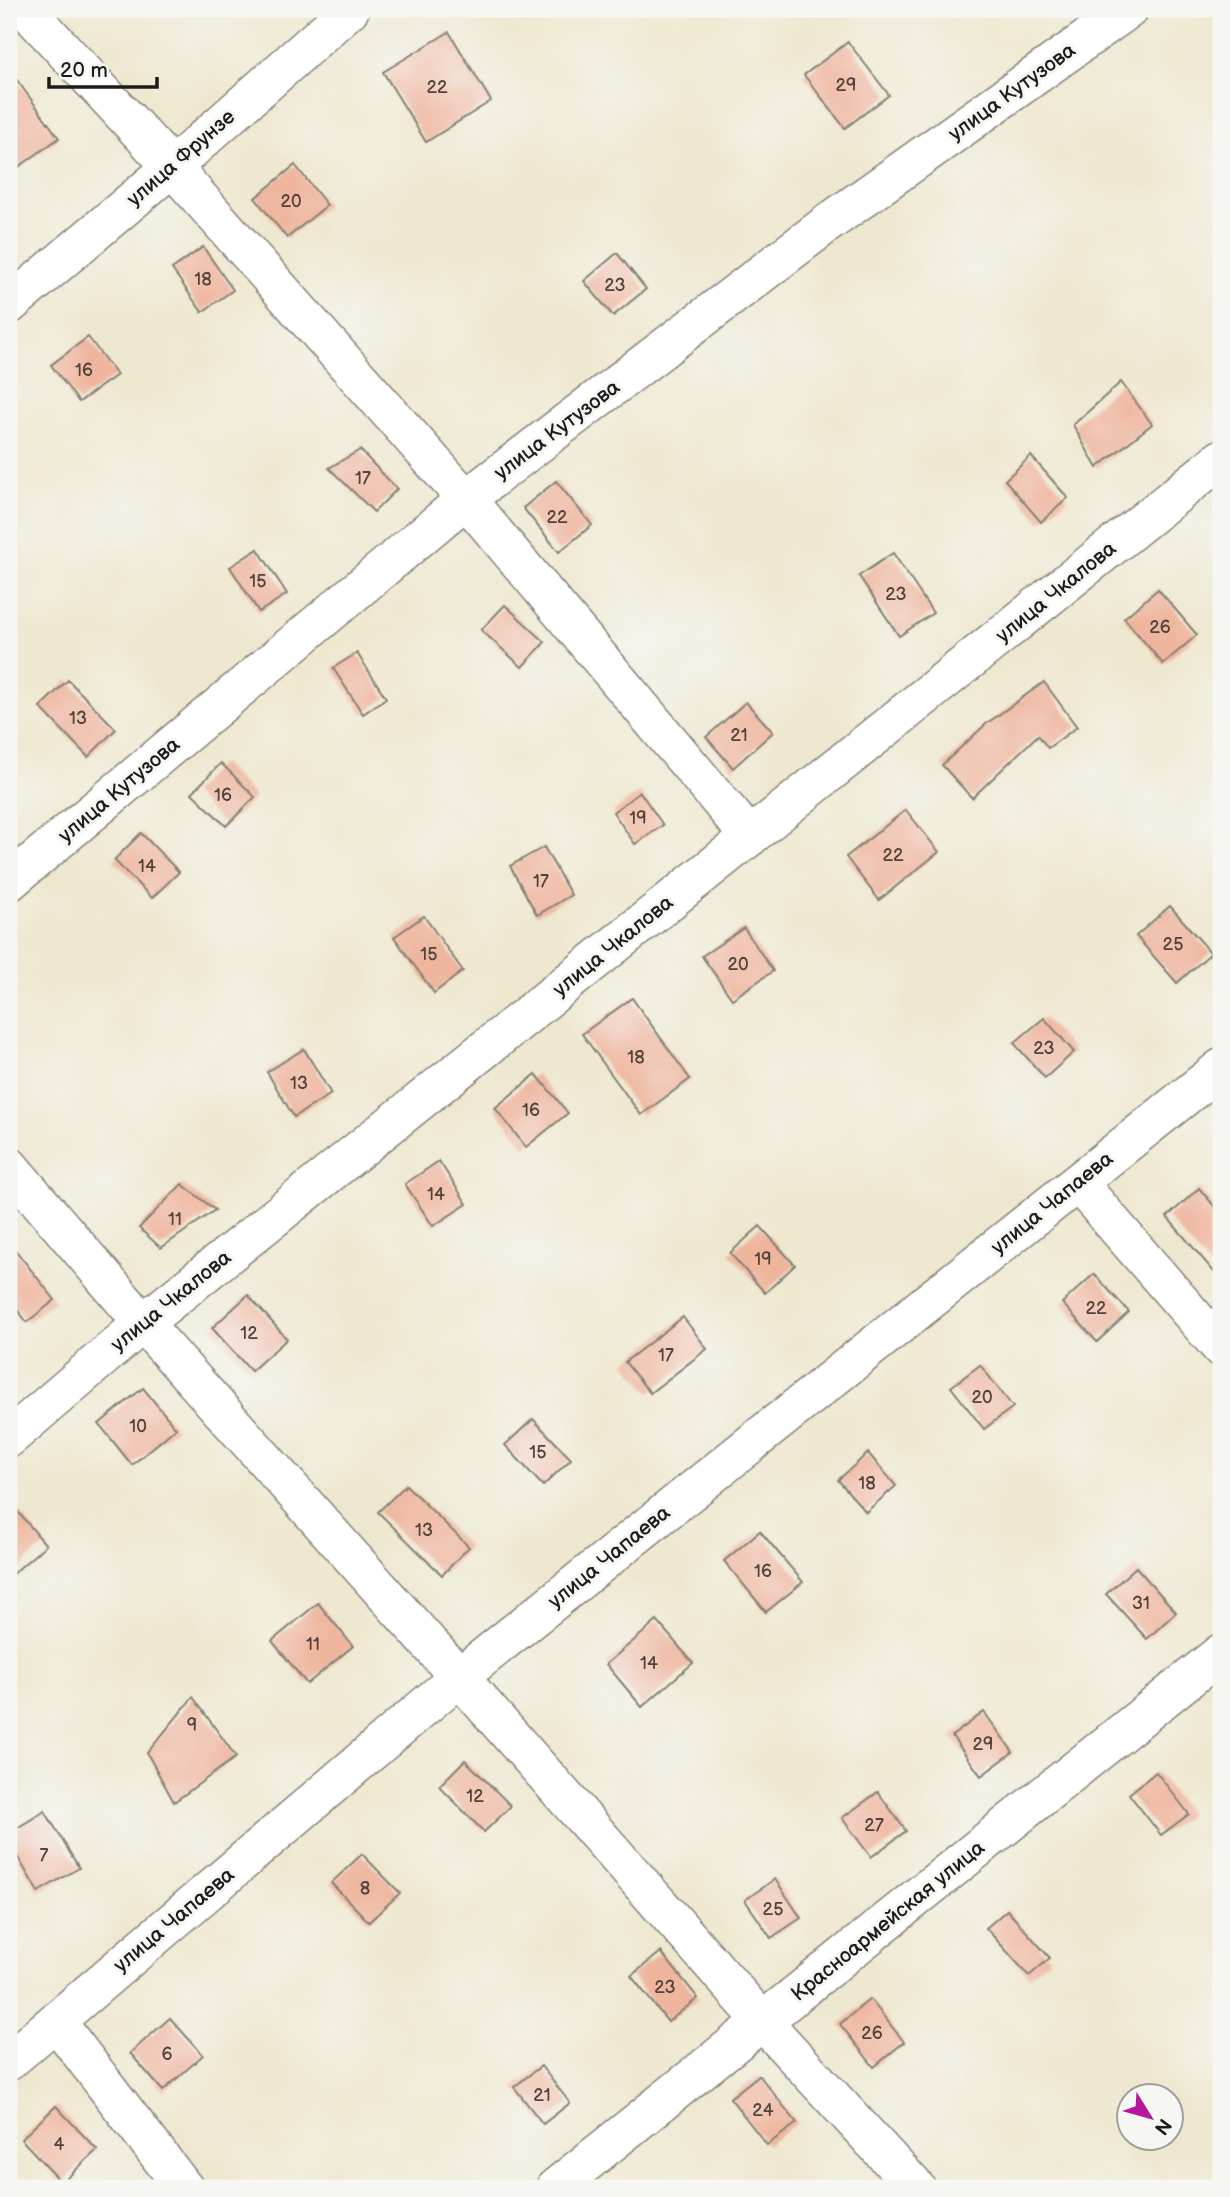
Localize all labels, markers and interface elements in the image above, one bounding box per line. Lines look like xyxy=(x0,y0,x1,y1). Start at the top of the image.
street label: улица Кутузова xyxy=(944,37,1081,146)
scale bar xyxy=(49,46,158,90)
text: 20 m xyxy=(60,58,108,83)
house number: 29 xyxy=(835,75,857,96)
house number: 22 xyxy=(426,77,448,98)
street label: улица Фрунзе xyxy=(122,104,240,212)
house number: 20 xyxy=(280,191,302,212)
house number: 18 xyxy=(194,269,212,290)
house number: 23 xyxy=(604,275,626,296)
house number: 16 xyxy=(75,360,93,381)
street label: улица Кутузова xyxy=(489,374,625,485)
house number: 17 xyxy=(355,468,371,489)
house number: 22 xyxy=(546,507,568,528)
street label: улица Чкалова xyxy=(991,536,1122,648)
house number: 15 xyxy=(249,571,267,592)
house number: 23 xyxy=(885,584,907,605)
house number: 26 xyxy=(1149,617,1171,638)
house number: 13 xyxy=(69,708,87,729)
house number: 21 xyxy=(730,725,748,746)
street label: улица Кутузова xyxy=(53,732,185,848)
house number: 16 xyxy=(214,785,232,806)
house number: 19 xyxy=(629,808,647,829)
house number: 22 xyxy=(882,845,904,866)
house number: 14 xyxy=(138,856,156,877)
house number: 17 xyxy=(533,871,549,892)
street label: улица Чкалова xyxy=(548,890,679,1002)
house number: 25 xyxy=(1163,934,1183,955)
house number: 15 xyxy=(420,944,438,965)
house number: 20 xyxy=(727,954,749,975)
house number: 23 xyxy=(1033,1038,1055,1059)
house number: 18 xyxy=(627,1047,645,1068)
house number: 13 xyxy=(290,1073,308,1094)
house number: 16 xyxy=(522,1100,540,1121)
street label: улица Чапаева xyxy=(986,1146,1119,1260)
house number: 14 xyxy=(427,1184,445,1205)
house number: 11 xyxy=(168,1209,182,1230)
street label: улица Чкалова xyxy=(106,1245,237,1357)
house number: 19 xyxy=(754,1249,772,1270)
house number: 22 xyxy=(1085,1298,1107,1319)
house number: 12 xyxy=(240,1323,258,1344)
house number: 17 xyxy=(658,1345,674,1366)
house number: 20 xyxy=(971,1387,993,1408)
house number: 10 xyxy=(129,1416,147,1437)
house number: 15 xyxy=(529,1442,547,1463)
house number: 18 xyxy=(858,1473,876,1494)
street label: улица Чапаева xyxy=(543,1500,676,1614)
house number: 13 xyxy=(415,1520,433,1541)
house number: 16 xyxy=(754,1561,772,1582)
house number: 31 xyxy=(1132,1593,1150,1614)
house number: 11 xyxy=(306,1634,320,1655)
house number: 14 xyxy=(640,1653,658,1674)
house number: 9 xyxy=(187,1715,197,1736)
house number: 29 xyxy=(972,1734,994,1755)
house number: 12 xyxy=(466,1786,484,1807)
house number: 27 xyxy=(864,1815,884,1836)
street label: Красноармейская улица xyxy=(786,1835,990,2007)
house number: 7 xyxy=(40,1845,49,1866)
street label: улица Чапаева xyxy=(109,1862,240,1978)
house number: 8 xyxy=(360,1878,370,1899)
house number: 25 xyxy=(763,1899,783,1920)
house number: 23 xyxy=(654,1977,676,1998)
house number: 26 xyxy=(861,2023,883,2044)
house number: 6 xyxy=(162,2044,173,2065)
north arrow xyxy=(1114,2082,1184,2152)
house number: 21 xyxy=(533,2085,551,2106)
house number: 24 xyxy=(752,2100,774,2121)
text: N xyxy=(1149,2114,1176,2139)
house number: 4 xyxy=(54,2134,65,2155)

